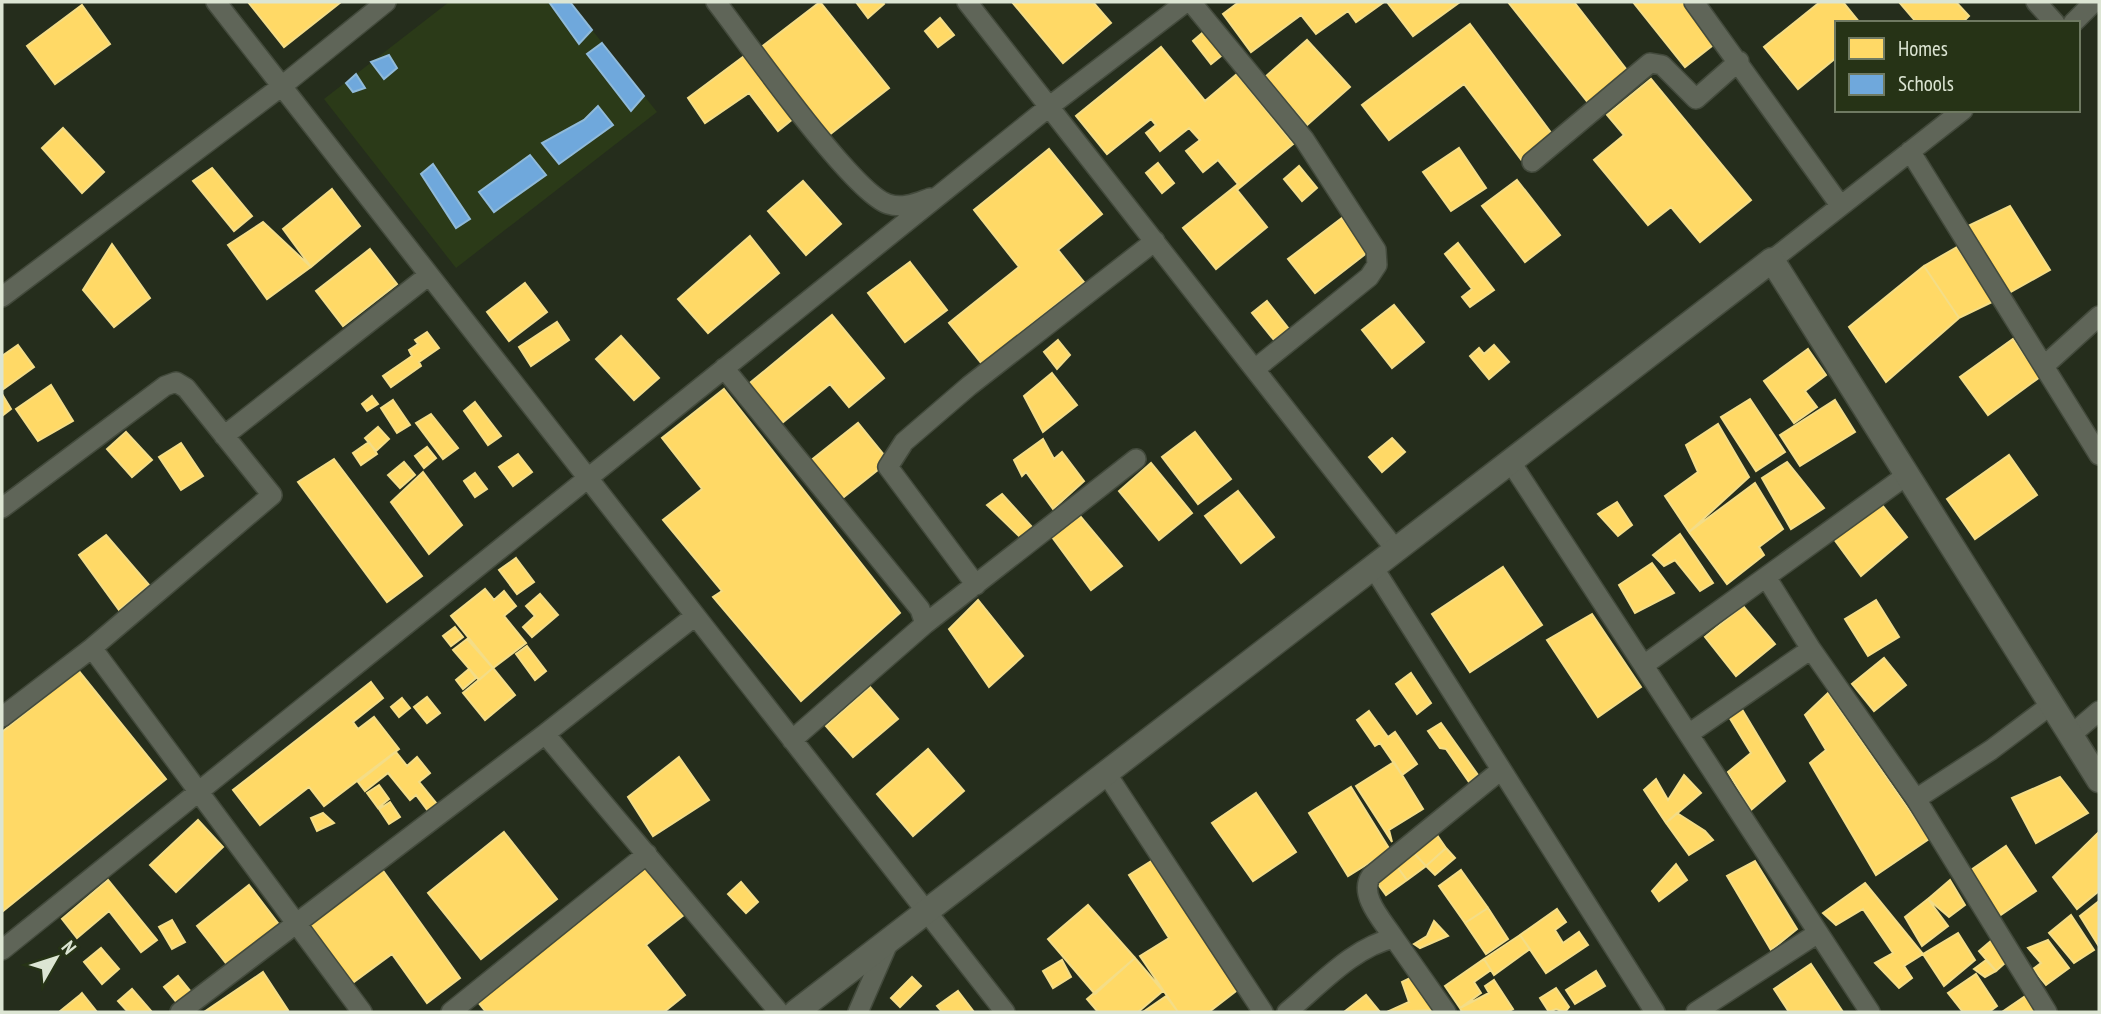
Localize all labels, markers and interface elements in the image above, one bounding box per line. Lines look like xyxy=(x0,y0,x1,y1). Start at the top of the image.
legend xyxy=(1835,21,2080,112)
text: Homes xyxy=(1898,35,1948,62)
text: Schools xyxy=(1898,70,1954,97)
north arrow xyxy=(21,923,91,993)
text: N xyxy=(57,936,82,959)

